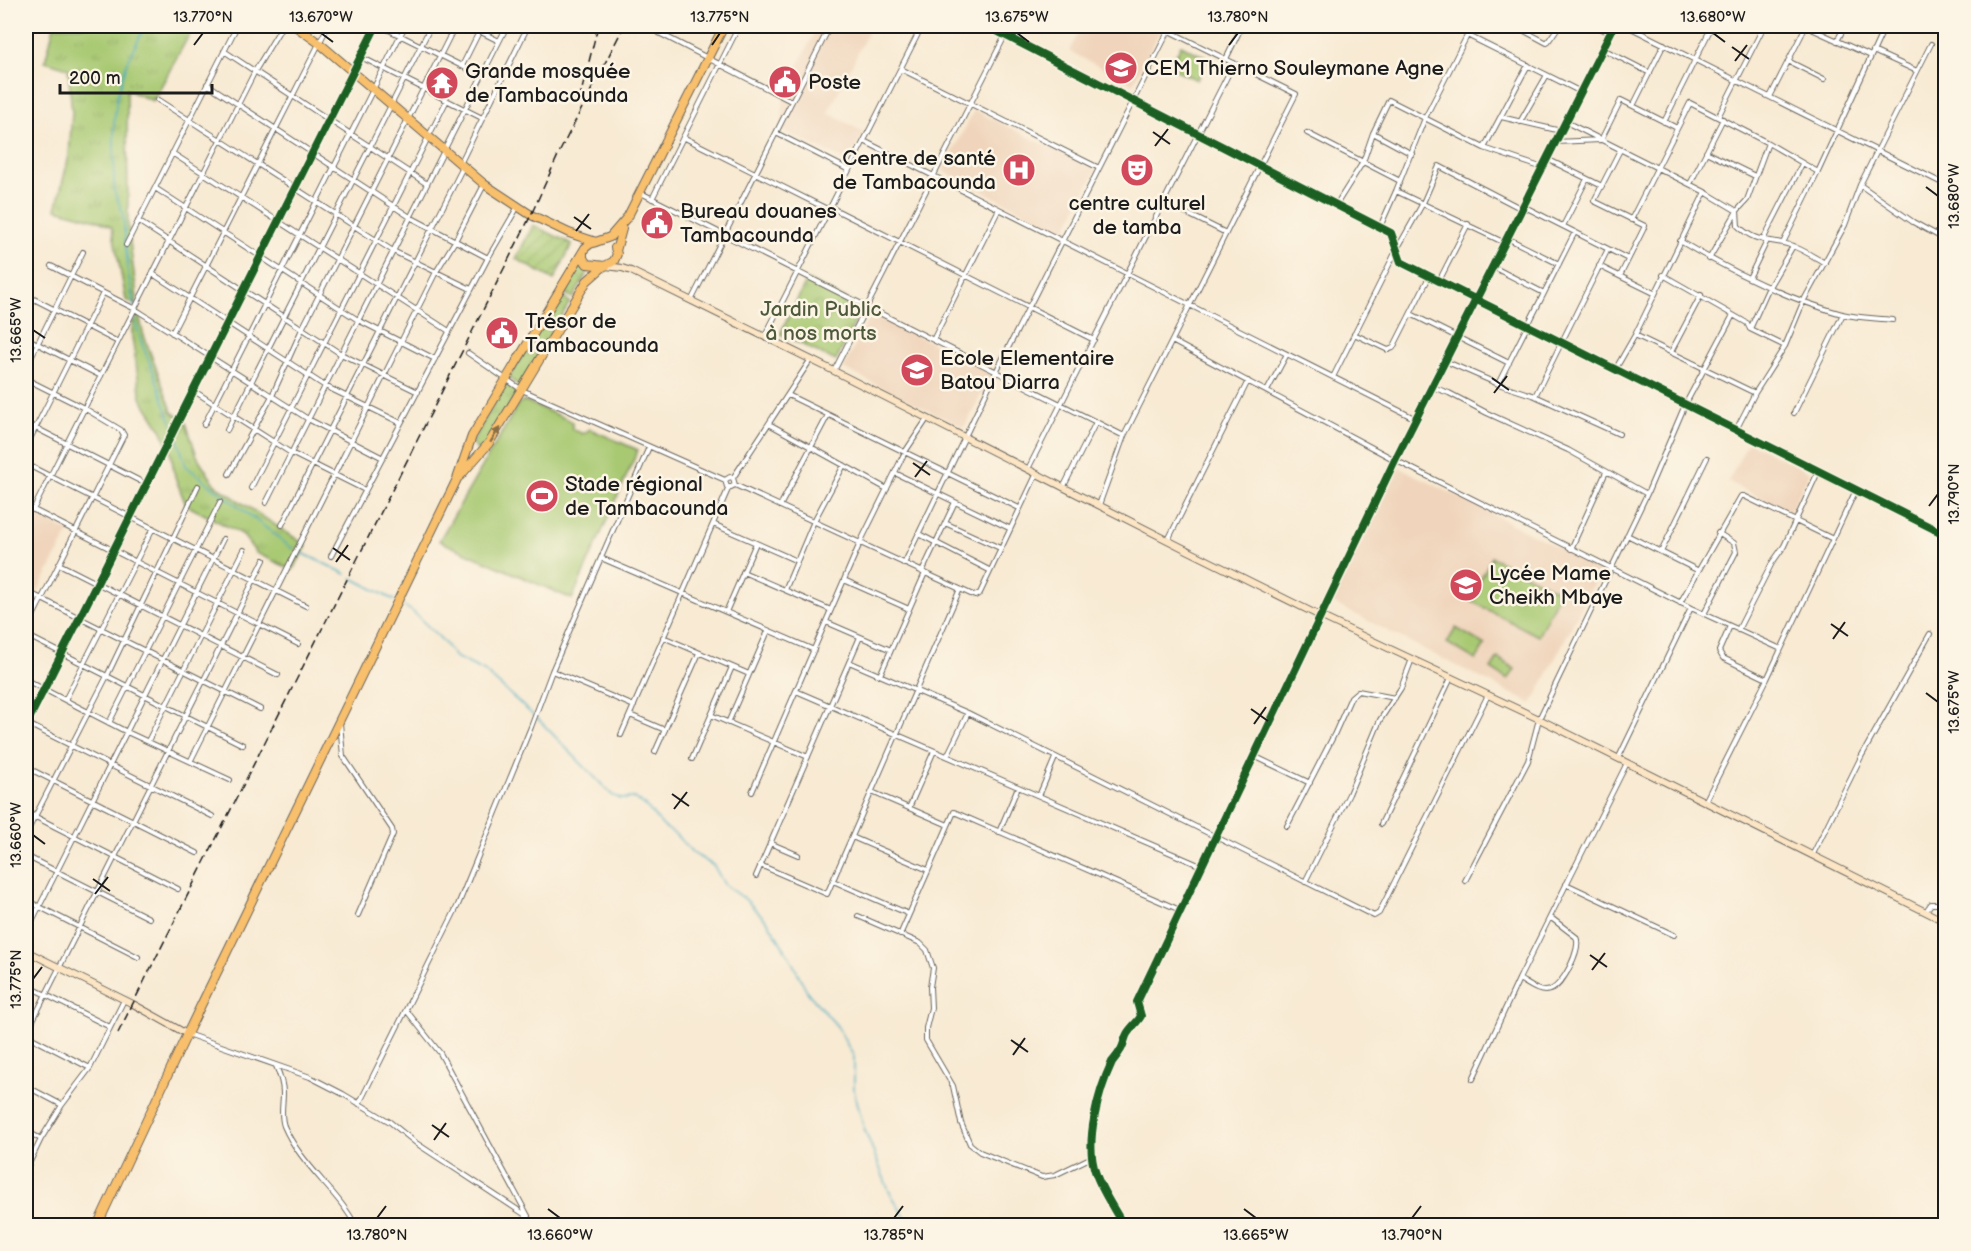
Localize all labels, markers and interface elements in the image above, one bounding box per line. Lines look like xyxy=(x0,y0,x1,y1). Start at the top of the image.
text: 13.770°N xyxy=(173,8,233,27)
text: 13.670°W xyxy=(289,8,353,27)
text: 13.775°N xyxy=(690,8,750,27)
text: 13.675°W xyxy=(985,8,1049,27)
text: 13.780°N xyxy=(1207,8,1269,27)
text: 13.680°W xyxy=(1680,8,1746,27)
school or university icon: CEM Thierno Souleymane Agne xyxy=(1103,50,1139,86)
place label: CEM Thierno Souleymane Agne xyxy=(1144,56,1444,81)
scale bar xyxy=(60,57,212,95)
place label: Grande mosquée de Tambacounda xyxy=(465,59,631,108)
public building icon: Poste xyxy=(767,64,803,100)
temple icon: Grande mosquée de Tambacounda xyxy=(424,65,460,101)
text: 200 m xyxy=(69,68,121,89)
place label: Poste xyxy=(808,70,861,95)
place label: Centre de santé de Tambacounda xyxy=(833,146,996,195)
hospital icon: Centre de santé de Tambacounda xyxy=(1001,152,1037,188)
theatre icon: centre culturel de tamba xyxy=(1119,152,1155,188)
text: 13.680°W xyxy=(1945,163,1964,229)
place label: centre culturel de tamba xyxy=(1068,191,1206,240)
place label: Bureau douanes Tambacounda xyxy=(680,199,837,248)
public building icon: Bureau douanes Tambacounda xyxy=(639,205,675,241)
text: 13.665°W xyxy=(7,297,26,363)
park label: Jardin Public à nos morts xyxy=(760,297,882,346)
place label: Trésor de Tambacounda xyxy=(525,309,659,358)
public building icon: Trésor de Tambacounda xyxy=(484,315,520,351)
place label: Ecole Elementaire Batou Diarra xyxy=(940,346,1114,395)
school or university icon: Ecole Elementaire Batou Diarra xyxy=(899,352,935,388)
one-way arrow xyxy=(489,427,500,443)
text: 13.790°N xyxy=(1945,463,1964,525)
place label: Stade régional de Tambacounda xyxy=(565,472,728,521)
sports icon: Stade régional de Tambacounda xyxy=(524,478,560,514)
place label: Lycée Mame Cheikh Mbaye xyxy=(1489,561,1623,610)
school or university icon: Lycée Mame Cheikh Mbaye xyxy=(1448,567,1484,603)
text: 13.675°W xyxy=(1945,670,1964,734)
text: 13.660°W xyxy=(7,802,26,868)
text: 13.775°N xyxy=(7,949,26,1009)
text: 13.780°N xyxy=(346,1226,408,1245)
text: 13.660°W xyxy=(527,1226,593,1245)
text: 13.785°N xyxy=(864,1226,924,1245)
text: 13.665°W xyxy=(1223,1226,1289,1245)
text: 13.790°N xyxy=(1381,1226,1443,1245)

